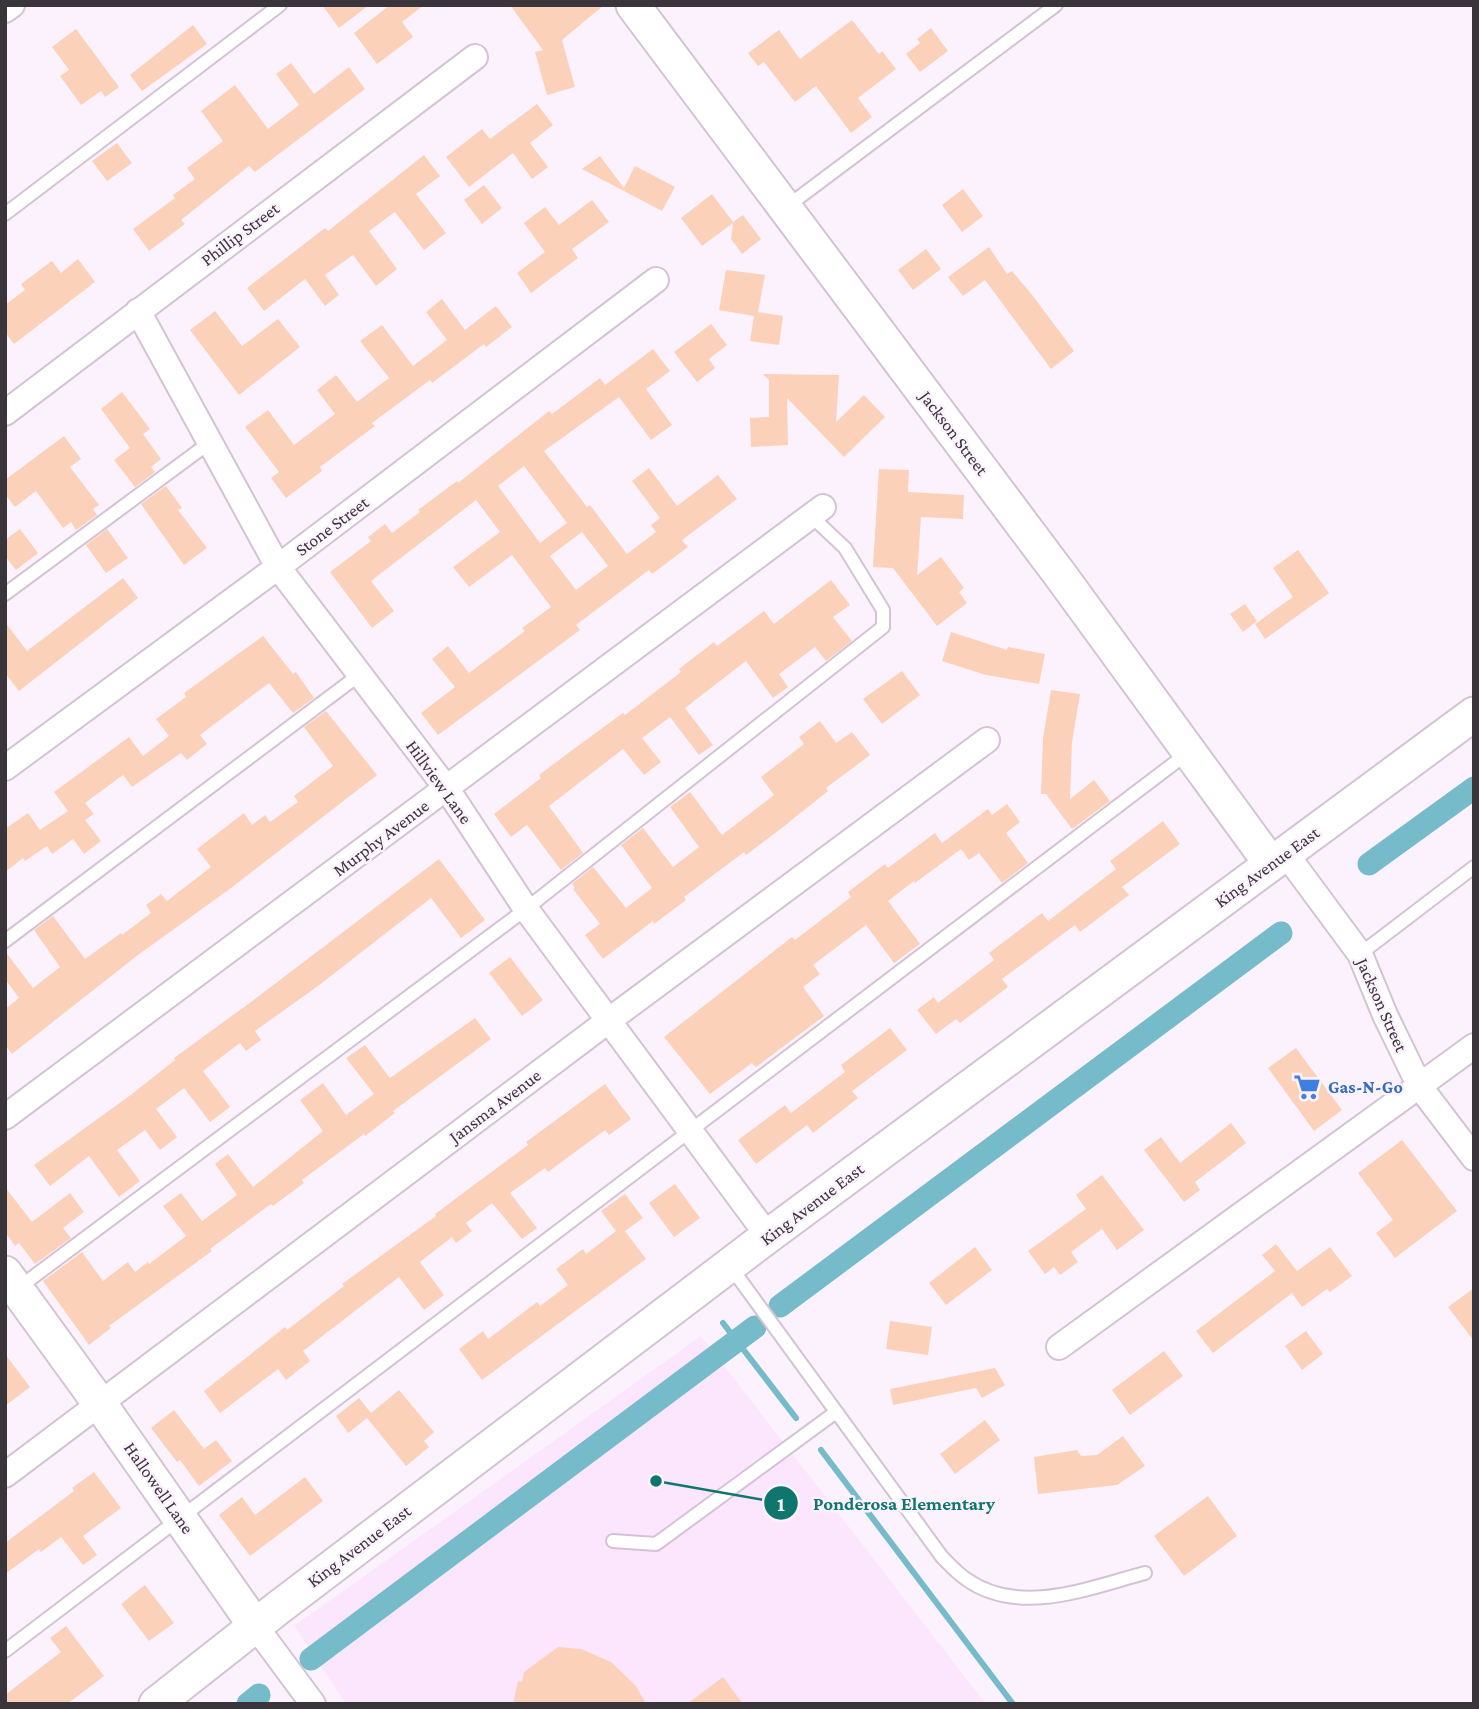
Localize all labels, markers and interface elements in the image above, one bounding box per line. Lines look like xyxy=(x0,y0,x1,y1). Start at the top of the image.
street label: Phillip Street xyxy=(197,198,284,270)
street label: Jackson Street xyxy=(914,385,993,480)
street label: Stone Street xyxy=(292,491,373,560)
street label: Hillview Lane xyxy=(402,736,476,828)
street label: Murphy Avenue xyxy=(329,795,433,880)
street label: King Avenue East xyxy=(1211,822,1324,912)
street label: Jackson Street xyxy=(1352,953,1412,1056)
street label: Jansma Avenue xyxy=(444,1065,545,1148)
supermarket icon: Gas-N-Go xyxy=(1292,1072,1322,1102)
place label: Gas-N-Go xyxy=(1328,1077,1403,1097)
street label: King Avenue East xyxy=(756,1158,868,1249)
street label: Hallowell Lane xyxy=(120,1438,198,1538)
callout: Ponderosa Elementary xyxy=(764,1483,1009,1523)
text: 1 xyxy=(777,1492,785,1516)
text: Ponderosa Elementary xyxy=(813,1493,996,1514)
street label: King Avenue East xyxy=(303,1500,415,1591)

